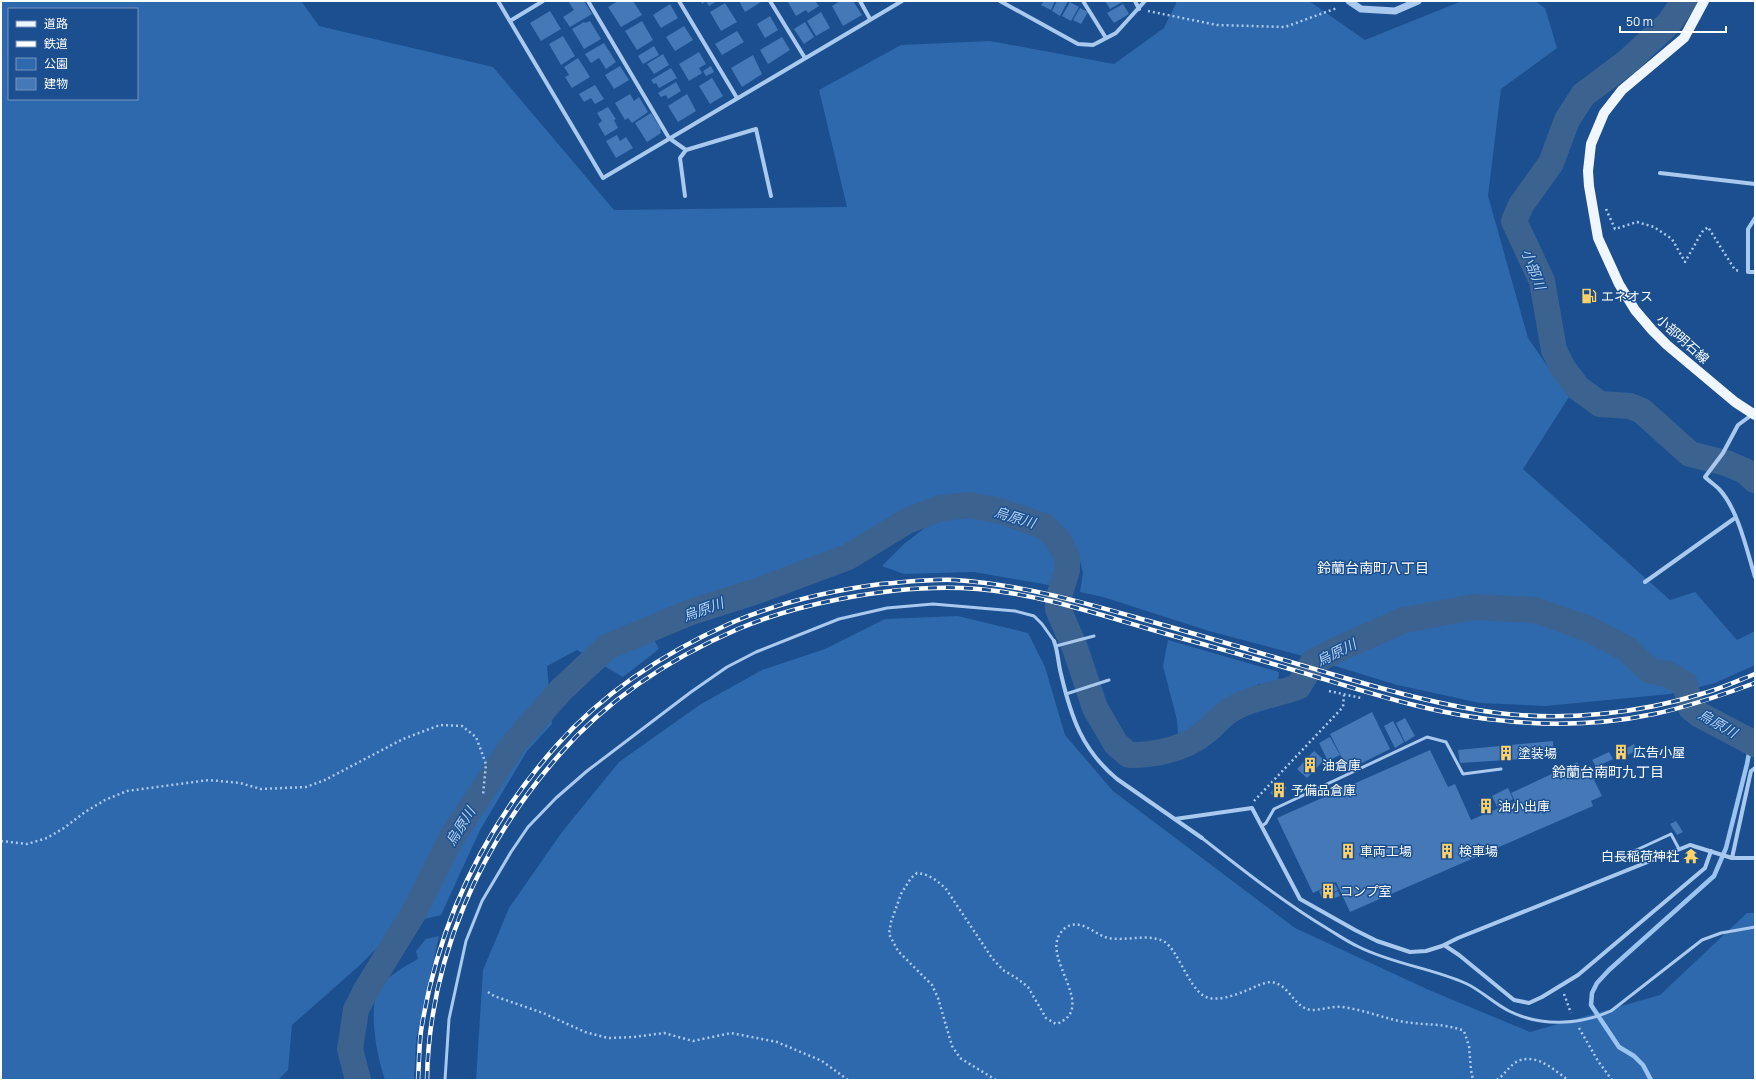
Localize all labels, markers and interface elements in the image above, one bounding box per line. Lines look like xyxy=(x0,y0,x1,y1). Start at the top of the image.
legend xyxy=(8,8,138,100)
scale bar xyxy=(1620,8,1726,34)
text: 50 m xyxy=(1626,13,1653,30)
text: 道路 xyxy=(44,15,68,32)
text: 鉄道 xyxy=(44,35,68,52)
text: 公園 xyxy=(44,55,68,72)
text: 建物 xyxy=(44,75,68,92)
water label: 小部川 xyxy=(1518,246,1551,294)
fuel station icon: エネオス xyxy=(1580,287,1598,305)
place label: エネオス xyxy=(1601,287,1653,305)
street label: 小部明石線 xyxy=(1653,311,1713,367)
water label: 烏原川 xyxy=(992,502,1040,533)
district label: 鈴蘭台南町八丁目 xyxy=(1317,558,1429,577)
water label: 烏原川 xyxy=(680,592,728,625)
water label: 烏原川 xyxy=(1313,633,1361,670)
water label: 烏原川 xyxy=(1695,704,1743,743)
building icon: 広告小屋 xyxy=(1612,743,1630,761)
place label: 広告小屋 xyxy=(1633,743,1685,761)
building icon: 塗装場 xyxy=(1497,744,1515,762)
place label: 塗装場 xyxy=(1518,744,1557,762)
building icon: 油倉庫 xyxy=(1301,756,1319,774)
place label: 油倉庫 xyxy=(1322,756,1361,774)
district label: 鈴蘭台南町九丁目 xyxy=(1552,762,1664,781)
building icon: 予備品倉庫 xyxy=(1270,781,1288,799)
place label: 予備品倉庫 xyxy=(1291,781,1356,799)
building icon: 油小出庫 xyxy=(1477,797,1495,815)
place label: 油小出庫 xyxy=(1498,797,1550,815)
water label: 烏原川 xyxy=(441,801,480,849)
building icon: 車両工場 xyxy=(1339,842,1357,860)
place label: 車両工場 xyxy=(1360,842,1412,860)
building icon: 検車場 xyxy=(1438,842,1456,860)
place label: 検車場 xyxy=(1459,842,1498,860)
place label: 白長稲荷神社 xyxy=(1601,847,1679,865)
temple icon: 白長稲荷神社 xyxy=(1682,847,1700,865)
building icon: コンプ室 xyxy=(1319,882,1337,900)
place label: コンプ室 xyxy=(1340,882,1392,900)

